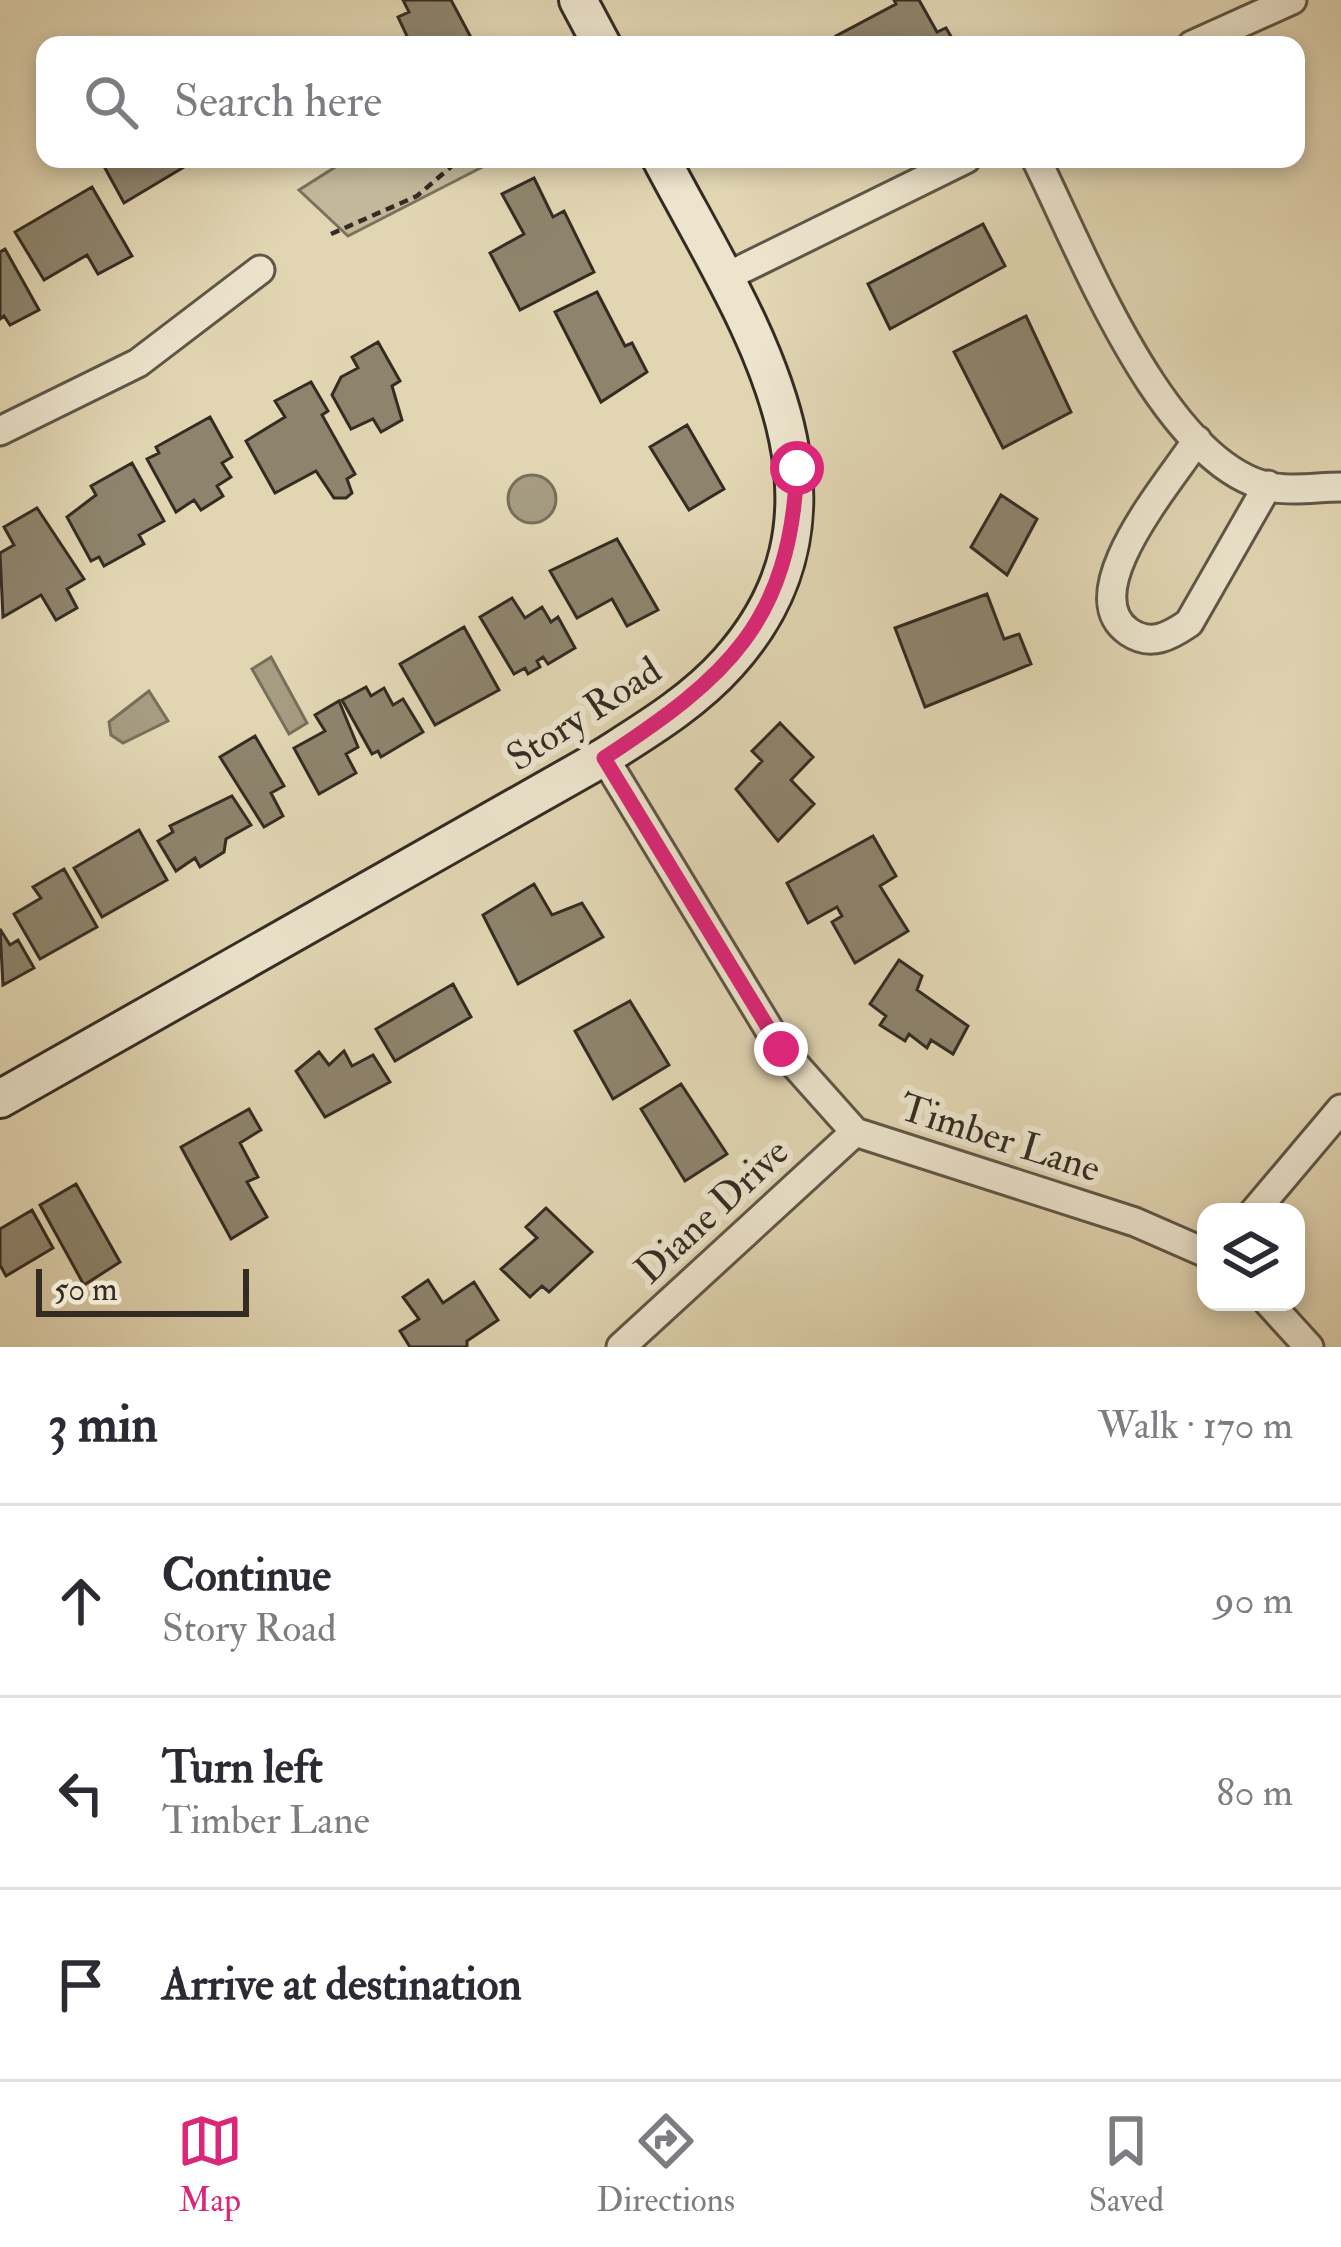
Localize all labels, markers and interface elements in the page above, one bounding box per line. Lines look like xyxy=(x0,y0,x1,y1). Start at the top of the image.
search box xyxy=(36,36,1305,168)
icon: search xyxy=(78,69,144,135)
text: Search here xyxy=(174,74,382,130)
route start xyxy=(770,441,824,495)
street label: Story Road xyxy=(498,646,670,782)
route end xyxy=(754,1022,808,1076)
street label: Timber Lane xyxy=(894,1083,1106,1193)
street label: Diane Drive xyxy=(625,1128,799,1294)
map controls xyxy=(1197,1203,1305,1311)
button: layers xyxy=(1197,1203,1305,1311)
scale bar xyxy=(36,1263,249,1316)
text: 50 m xyxy=(54,1269,118,1310)
text: 3 min xyxy=(48,1393,158,1457)
text: Walk · 170 m xyxy=(1098,1401,1293,1450)
text: Continue xyxy=(162,1548,331,1604)
icon: ahead xyxy=(48,1568,114,1634)
text: 90 m xyxy=(1215,1576,1293,1625)
text: Story Road xyxy=(162,1604,336,1653)
text: Turn left xyxy=(162,1740,323,1796)
icon: left xyxy=(48,1760,114,1826)
text: 80 m xyxy=(1216,1768,1293,1817)
text: Timber Lane xyxy=(162,1796,370,1845)
icon: arrive xyxy=(48,1952,114,2018)
text: Arrive at destination xyxy=(162,1957,522,2013)
tab: Map xyxy=(177,2108,243,2221)
tab: Directions xyxy=(597,2108,735,2221)
tab: Saved xyxy=(1089,2108,1164,2221)

